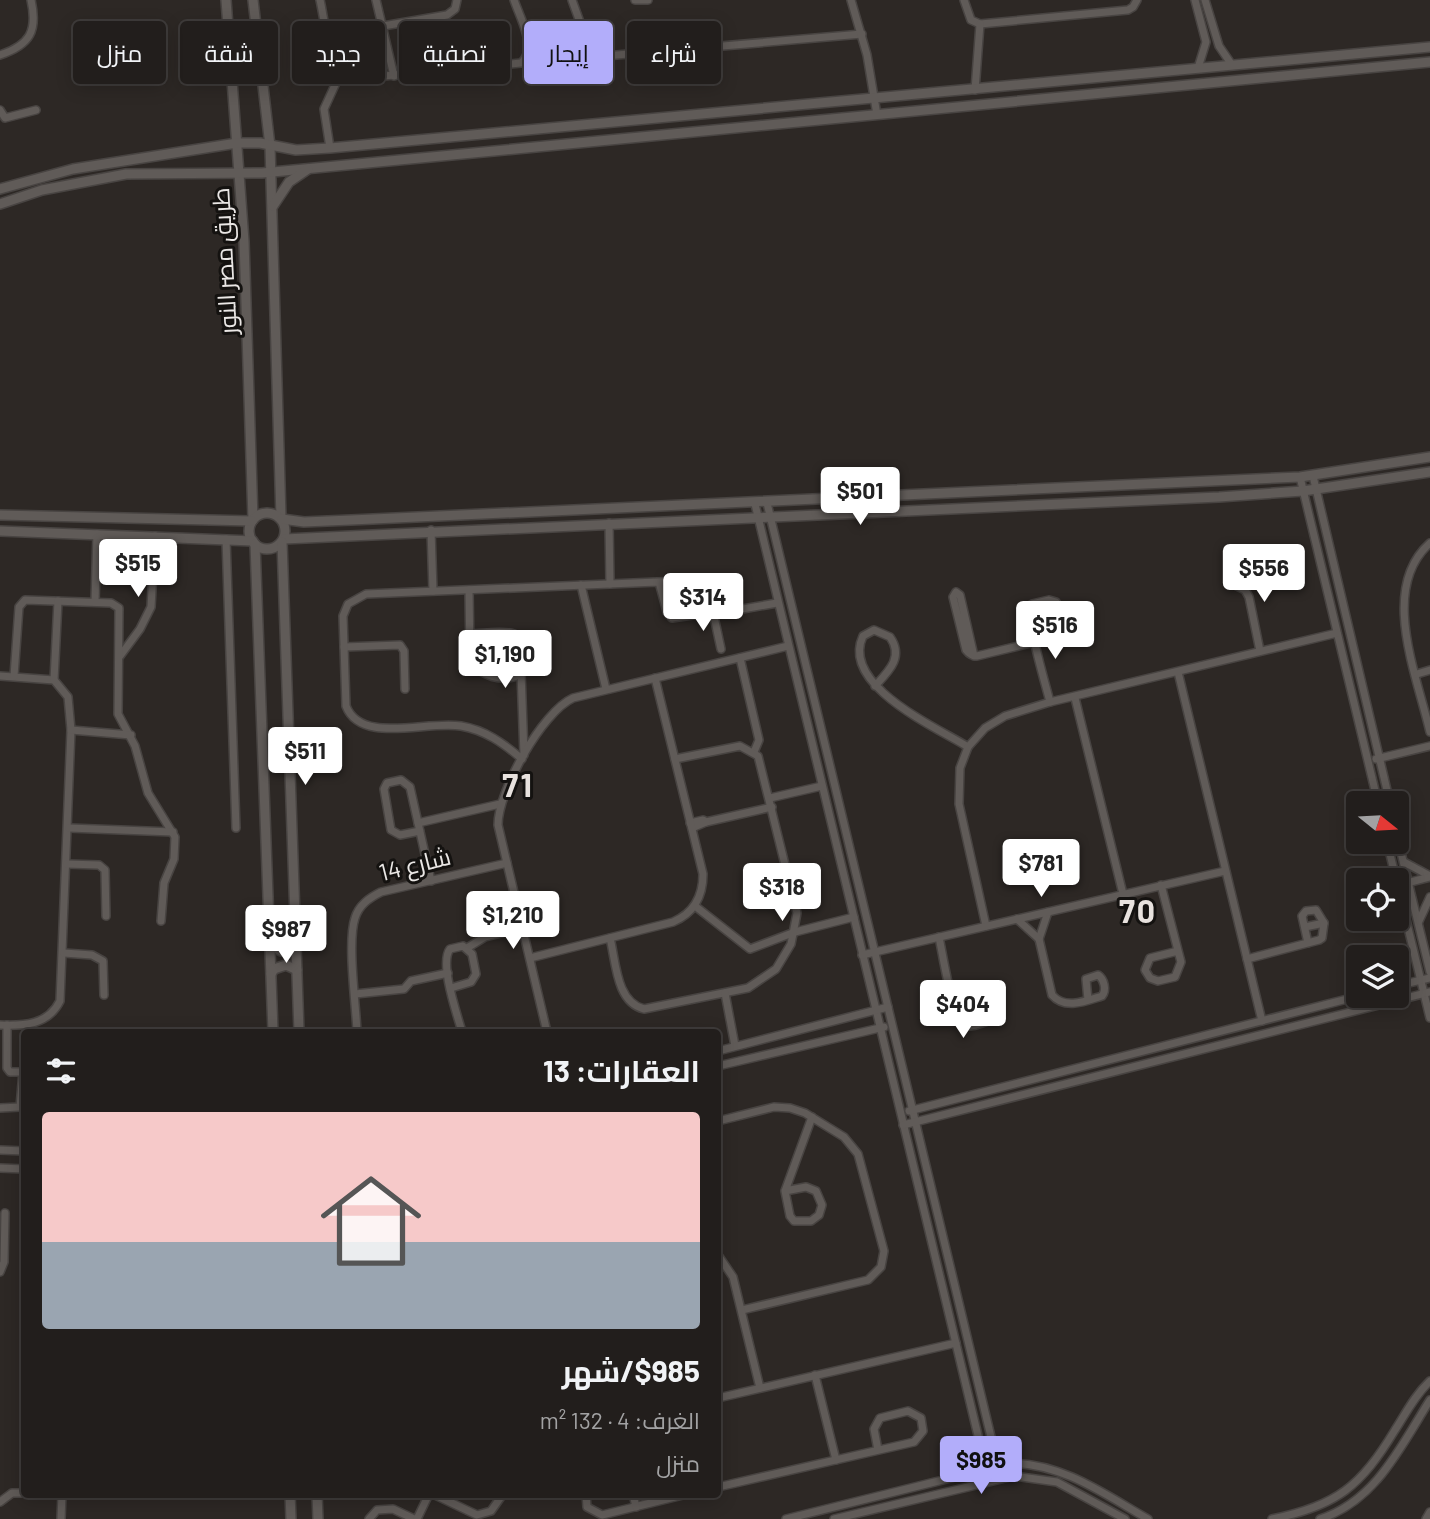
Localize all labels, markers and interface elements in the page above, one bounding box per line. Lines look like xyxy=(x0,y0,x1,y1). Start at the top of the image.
chip: منزل xyxy=(73,21,166,84)
chip: شقة xyxy=(180,21,278,84)
chip: جديد xyxy=(292,21,385,84)
chip: تصفية xyxy=(399,21,510,84)
chip: إيجار xyxy=(524,21,613,84)
chip: شراء xyxy=(627,21,721,84)
street label: طريق مصر النور xyxy=(205,187,244,337)
pin: $501 xyxy=(819,468,901,527)
text: $501 xyxy=(837,476,883,504)
pin: $515 xyxy=(97,540,179,599)
pin: $556 xyxy=(1223,544,1305,604)
text: $515 xyxy=(115,548,161,576)
text: $556 xyxy=(1239,553,1289,581)
pin: $314 xyxy=(662,574,744,633)
text: $314 xyxy=(679,582,727,610)
pin: $516 xyxy=(1014,602,1096,661)
text: $516 xyxy=(1032,610,1078,638)
pin: $1,190 xyxy=(448,630,562,690)
text: $1,190 xyxy=(475,639,535,667)
pin: $511 xyxy=(264,728,346,787)
text: $511 xyxy=(284,736,326,764)
district label: 71 xyxy=(502,765,534,803)
north arrow xyxy=(1346,791,1409,854)
map controls xyxy=(1346,791,1409,1008)
pin: $781 xyxy=(1000,839,1082,899)
street label: شارع 14 xyxy=(376,841,454,889)
text: $781 xyxy=(1019,848,1063,876)
pin: $318 xyxy=(741,864,823,923)
button: locate xyxy=(1346,868,1409,931)
text: $318 xyxy=(759,872,805,900)
district label: 70 xyxy=(1119,891,1157,929)
pin: $1,210 xyxy=(456,892,570,951)
text: $1,210 xyxy=(482,900,544,928)
pin: $987 xyxy=(245,906,327,965)
text: $987 xyxy=(261,914,311,942)
button: layers xyxy=(1346,945,1409,1008)
pin: $404 xyxy=(922,981,1004,1040)
text: $404 xyxy=(936,989,990,1017)
icon: filters xyxy=(42,1052,80,1090)
text: العقارات: 13 xyxy=(543,1052,700,1088)
icon: home xyxy=(308,1158,434,1284)
text: $985/شهر xyxy=(562,1352,700,1388)
text: الغرف: 4 · 132 m² xyxy=(540,1406,700,1434)
pin: $985 xyxy=(940,1436,1022,1496)
text: $985 xyxy=(956,1445,1006,1473)
text: منزل xyxy=(656,1449,700,1477)

